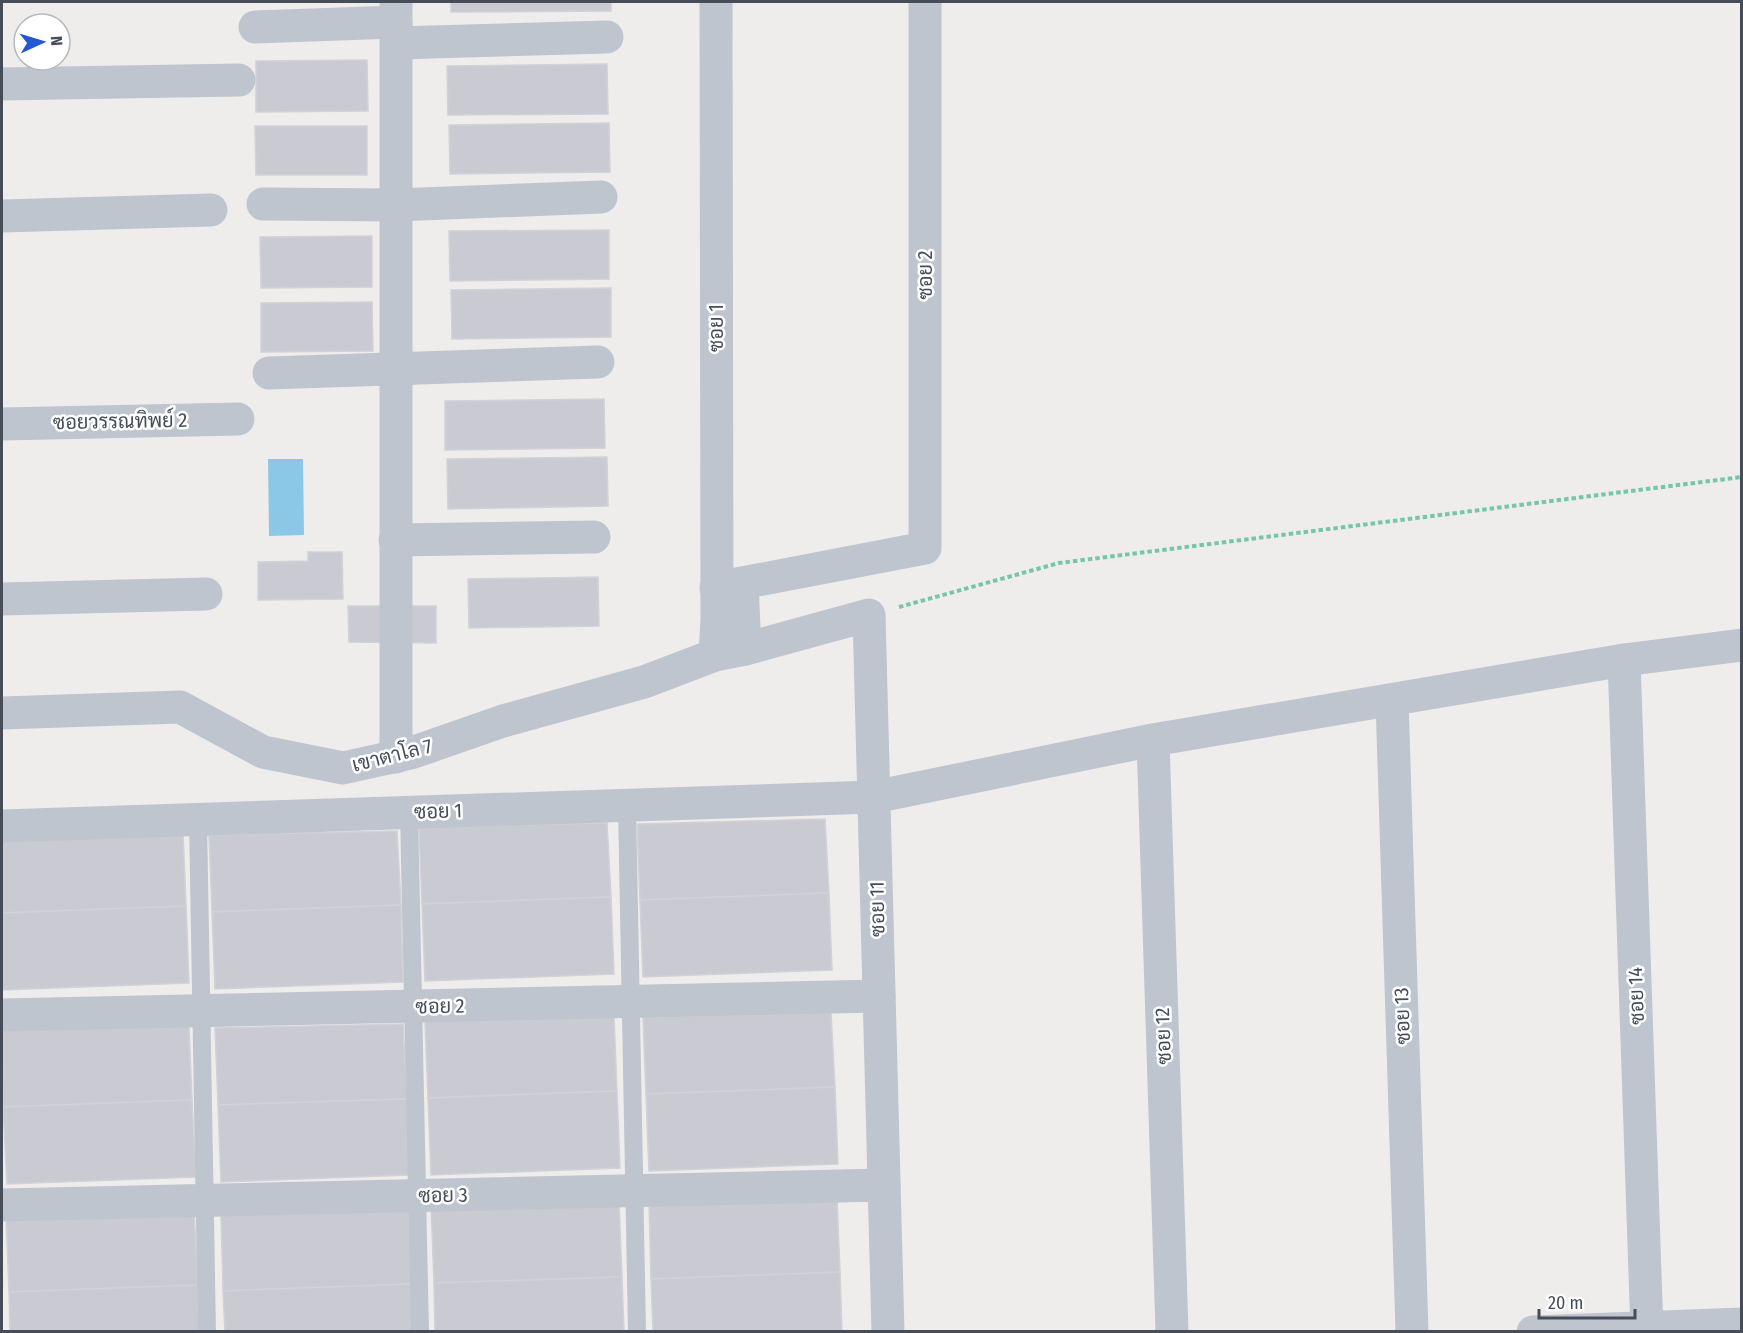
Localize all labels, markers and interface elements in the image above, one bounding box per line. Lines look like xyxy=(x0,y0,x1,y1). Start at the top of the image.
north arrow xyxy=(12,12,72,72)
text: N xyxy=(47,36,66,46)
street label: ซอย 2 xyxy=(913,250,937,300)
street label: ซอย 1 xyxy=(704,304,728,352)
street label: ซอยวรรณทิพย์ 2 xyxy=(53,406,187,434)
street label: เขาตาโล 7 xyxy=(349,733,434,777)
street label: ซอย 1 xyxy=(414,798,462,824)
street label: ซอย 11 xyxy=(865,881,889,937)
street label: ซอย 14 xyxy=(1623,966,1649,1025)
street label: ซอย 13 xyxy=(1389,987,1415,1045)
street label: ซอย 2 xyxy=(415,994,465,1018)
street label: ซอย 12 xyxy=(1150,1007,1176,1065)
street label: ซอย 3 xyxy=(418,1183,468,1207)
scale bar xyxy=(1539,1282,1635,1320)
text: 20 m xyxy=(1548,1292,1583,1314)

